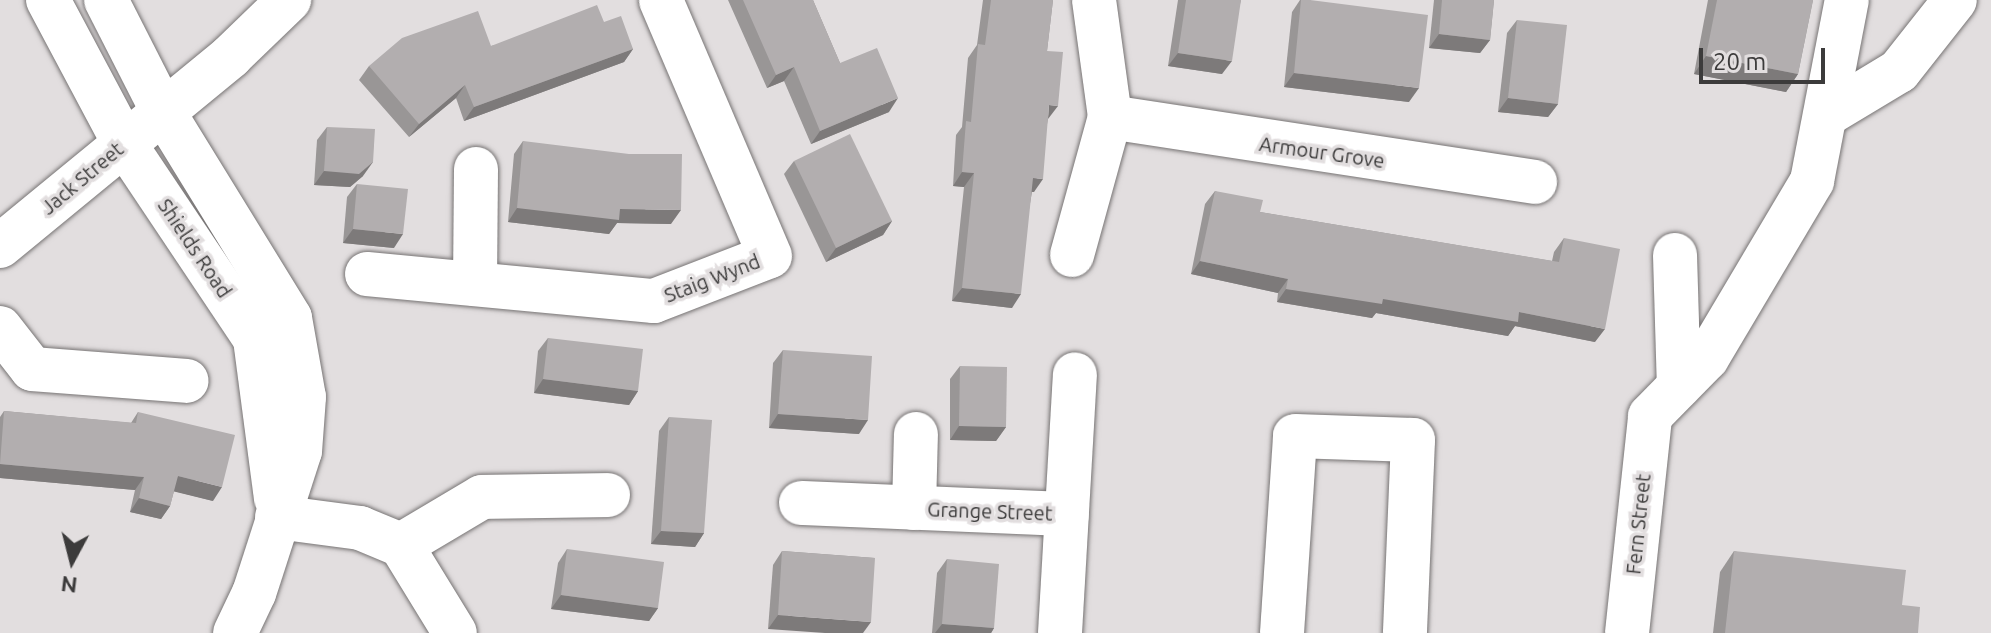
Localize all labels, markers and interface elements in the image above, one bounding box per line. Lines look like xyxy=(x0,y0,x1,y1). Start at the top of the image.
scale bar xyxy=(1703,32,1829,82)
text: 20 m xyxy=(1713,48,1766,75)
street label: Armour Grove xyxy=(1258,131,1386,173)
street label: Jack Street xyxy=(36,137,128,219)
street label: Shields Road xyxy=(153,194,237,302)
street label: Staig Wynd xyxy=(661,249,763,307)
street label: Fern Street xyxy=(1621,473,1655,575)
street label: Grange Street xyxy=(927,497,1053,525)
north arrow xyxy=(32,521,112,601)
text: N xyxy=(59,572,79,599)

